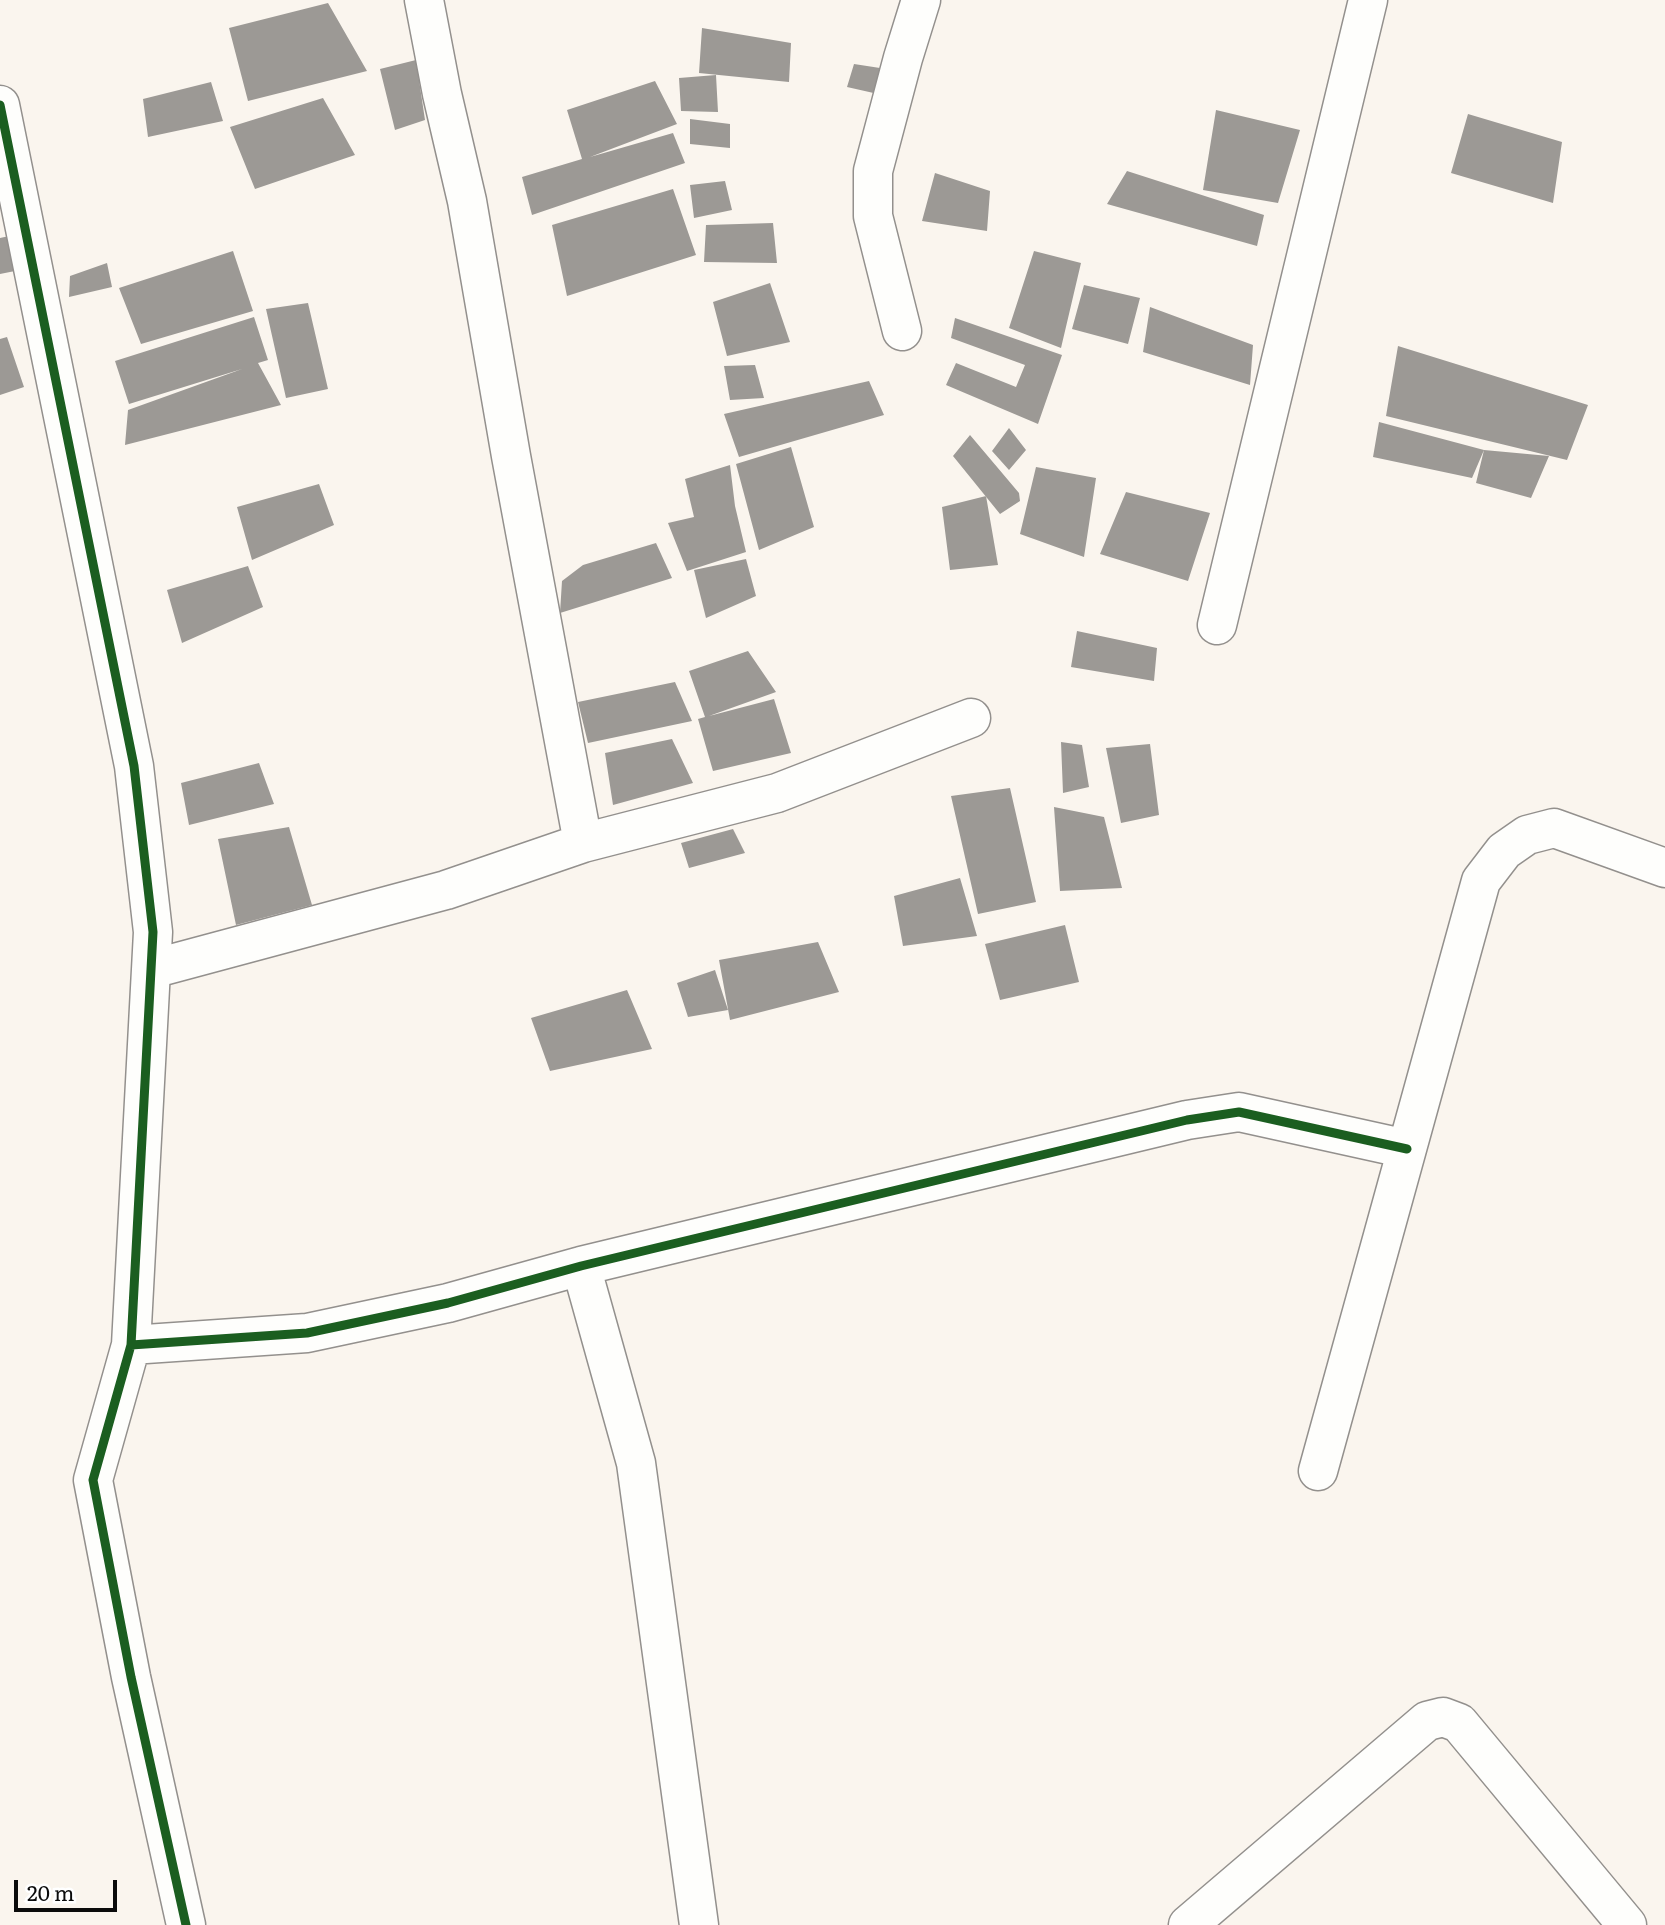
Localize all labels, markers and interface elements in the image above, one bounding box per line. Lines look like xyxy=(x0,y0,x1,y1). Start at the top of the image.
scale bar xyxy=(18,1866,121,1910)
text: 20 m xyxy=(27,1876,74,1907)

